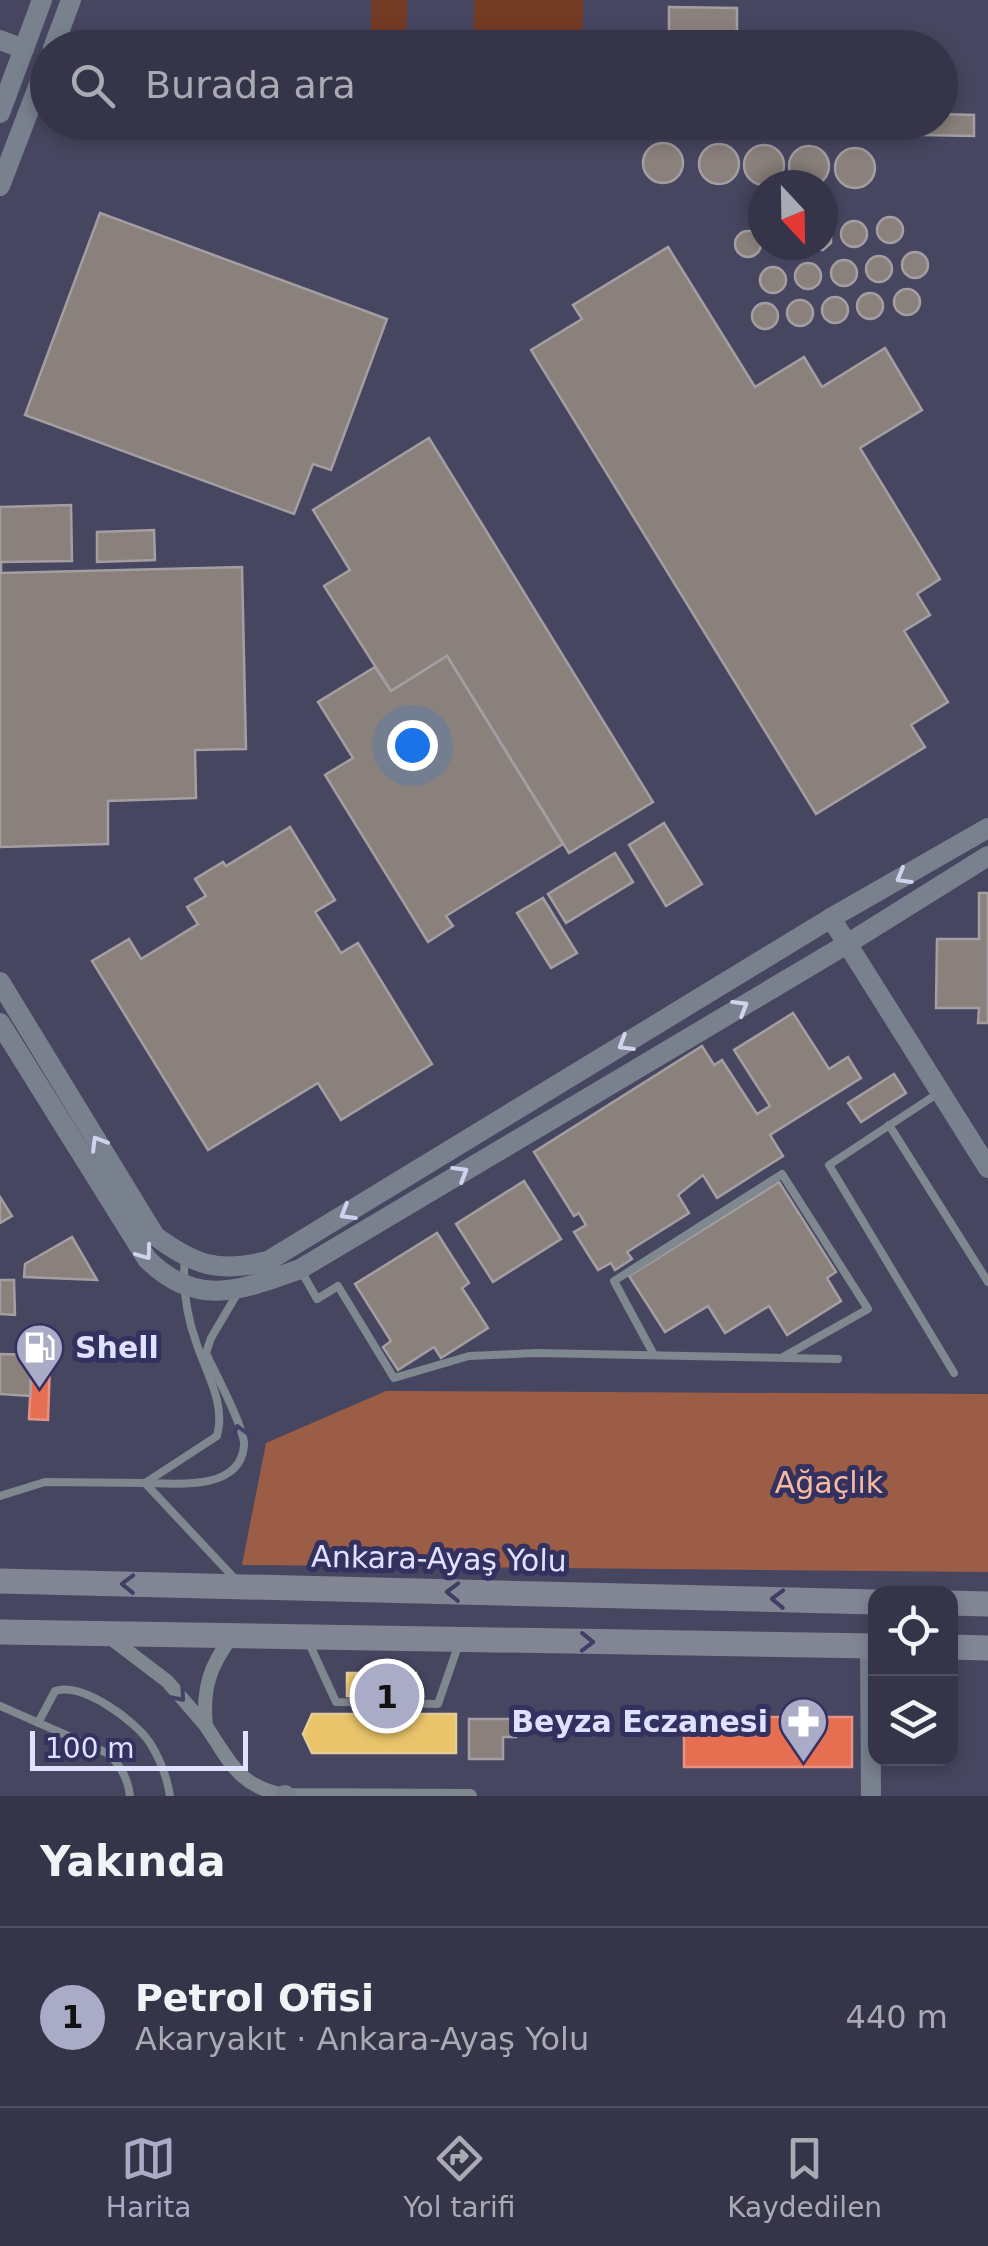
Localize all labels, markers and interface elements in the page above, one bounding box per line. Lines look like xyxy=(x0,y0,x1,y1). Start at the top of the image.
search box xyxy=(30,30,958,140)
icon: search xyxy=(65,58,120,113)
text: Burada ara xyxy=(145,63,356,107)
north arrow xyxy=(748,170,838,260)
your location xyxy=(387,720,438,771)
one-way arrow xyxy=(896,864,914,884)
one-way arrow xyxy=(730,1000,748,1019)
one-way arrow xyxy=(618,1032,636,1051)
one-way arrow xyxy=(91,1136,110,1154)
one-way arrow xyxy=(450,1166,468,1185)
one-way arrow xyxy=(340,1201,358,1220)
one-way arrow xyxy=(133,1242,151,1260)
fuel station icon: Shell xyxy=(14,1322,66,1390)
place label: Shell xyxy=(75,1330,159,1365)
one-way arrow xyxy=(230,1424,251,1441)
park label: Ağaçlık xyxy=(775,1465,884,1500)
street label: Ankara-Ayaş Yolu xyxy=(311,1539,567,1578)
one-way arrow xyxy=(120,1573,136,1594)
one-way arrow xyxy=(445,1581,461,1602)
map controls xyxy=(868,1586,958,1766)
button: locate xyxy=(868,1586,958,1676)
one-way arrow xyxy=(770,1589,786,1610)
one-way arrow xyxy=(580,1631,596,1652)
pin: 1 xyxy=(354,1658,420,1734)
button: layers xyxy=(868,1676,958,1766)
one-way arrow xyxy=(168,1683,186,1702)
pharmacy icon: Beyza Eczanesi xyxy=(777,1696,829,1764)
place label: Beyza Eczanesi xyxy=(511,1704,768,1739)
scale bar xyxy=(30,1726,248,1770)
text: 100 m xyxy=(45,1732,135,1765)
text: Yakında xyxy=(40,1837,226,1886)
text: Petrol Ofisi xyxy=(135,1976,374,2020)
text: 1 xyxy=(61,1998,84,2036)
text: 440 m xyxy=(846,1998,948,2036)
text: Akaryakıt · Ankara-Ayaş Yolu xyxy=(135,2020,589,2058)
tab: Harita xyxy=(106,2131,192,2224)
tab: Yol tarifi xyxy=(403,2131,515,2224)
tab: Kaydedilen xyxy=(727,2131,882,2224)

